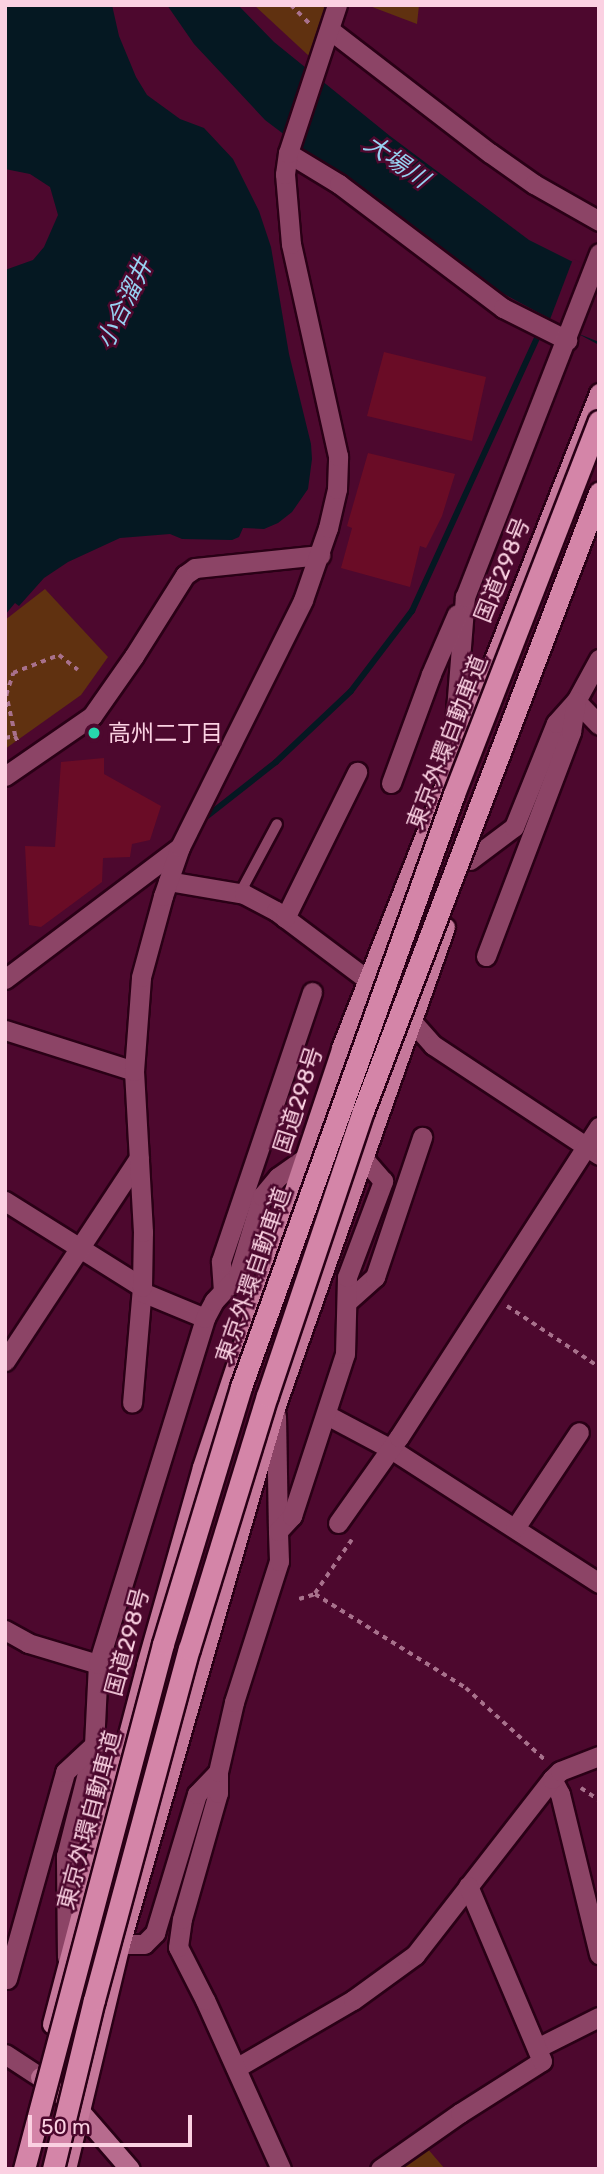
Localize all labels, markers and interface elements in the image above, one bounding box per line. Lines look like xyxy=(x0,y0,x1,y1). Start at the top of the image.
water label: 大場川 xyxy=(358,130,434,194)
water label: 小合溜井 xyxy=(91,255,159,353)
street label: 国道298号 xyxy=(468,513,536,627)
street label: 東京外環自動車道 xyxy=(401,651,493,833)
place label: 高州二丁目 xyxy=(108,719,223,747)
marker: 高州二丁目 xyxy=(86,725,102,741)
street label: 国道298号 xyxy=(268,1043,328,1157)
street label: 東京外環自動車道 xyxy=(210,1184,296,1366)
street label: 国道298号 xyxy=(99,1585,155,1699)
street label: 東京外環自動車道 xyxy=(52,1728,126,1912)
scale bar xyxy=(32,2100,196,2144)
text: 50 m xyxy=(41,2114,91,2139)

